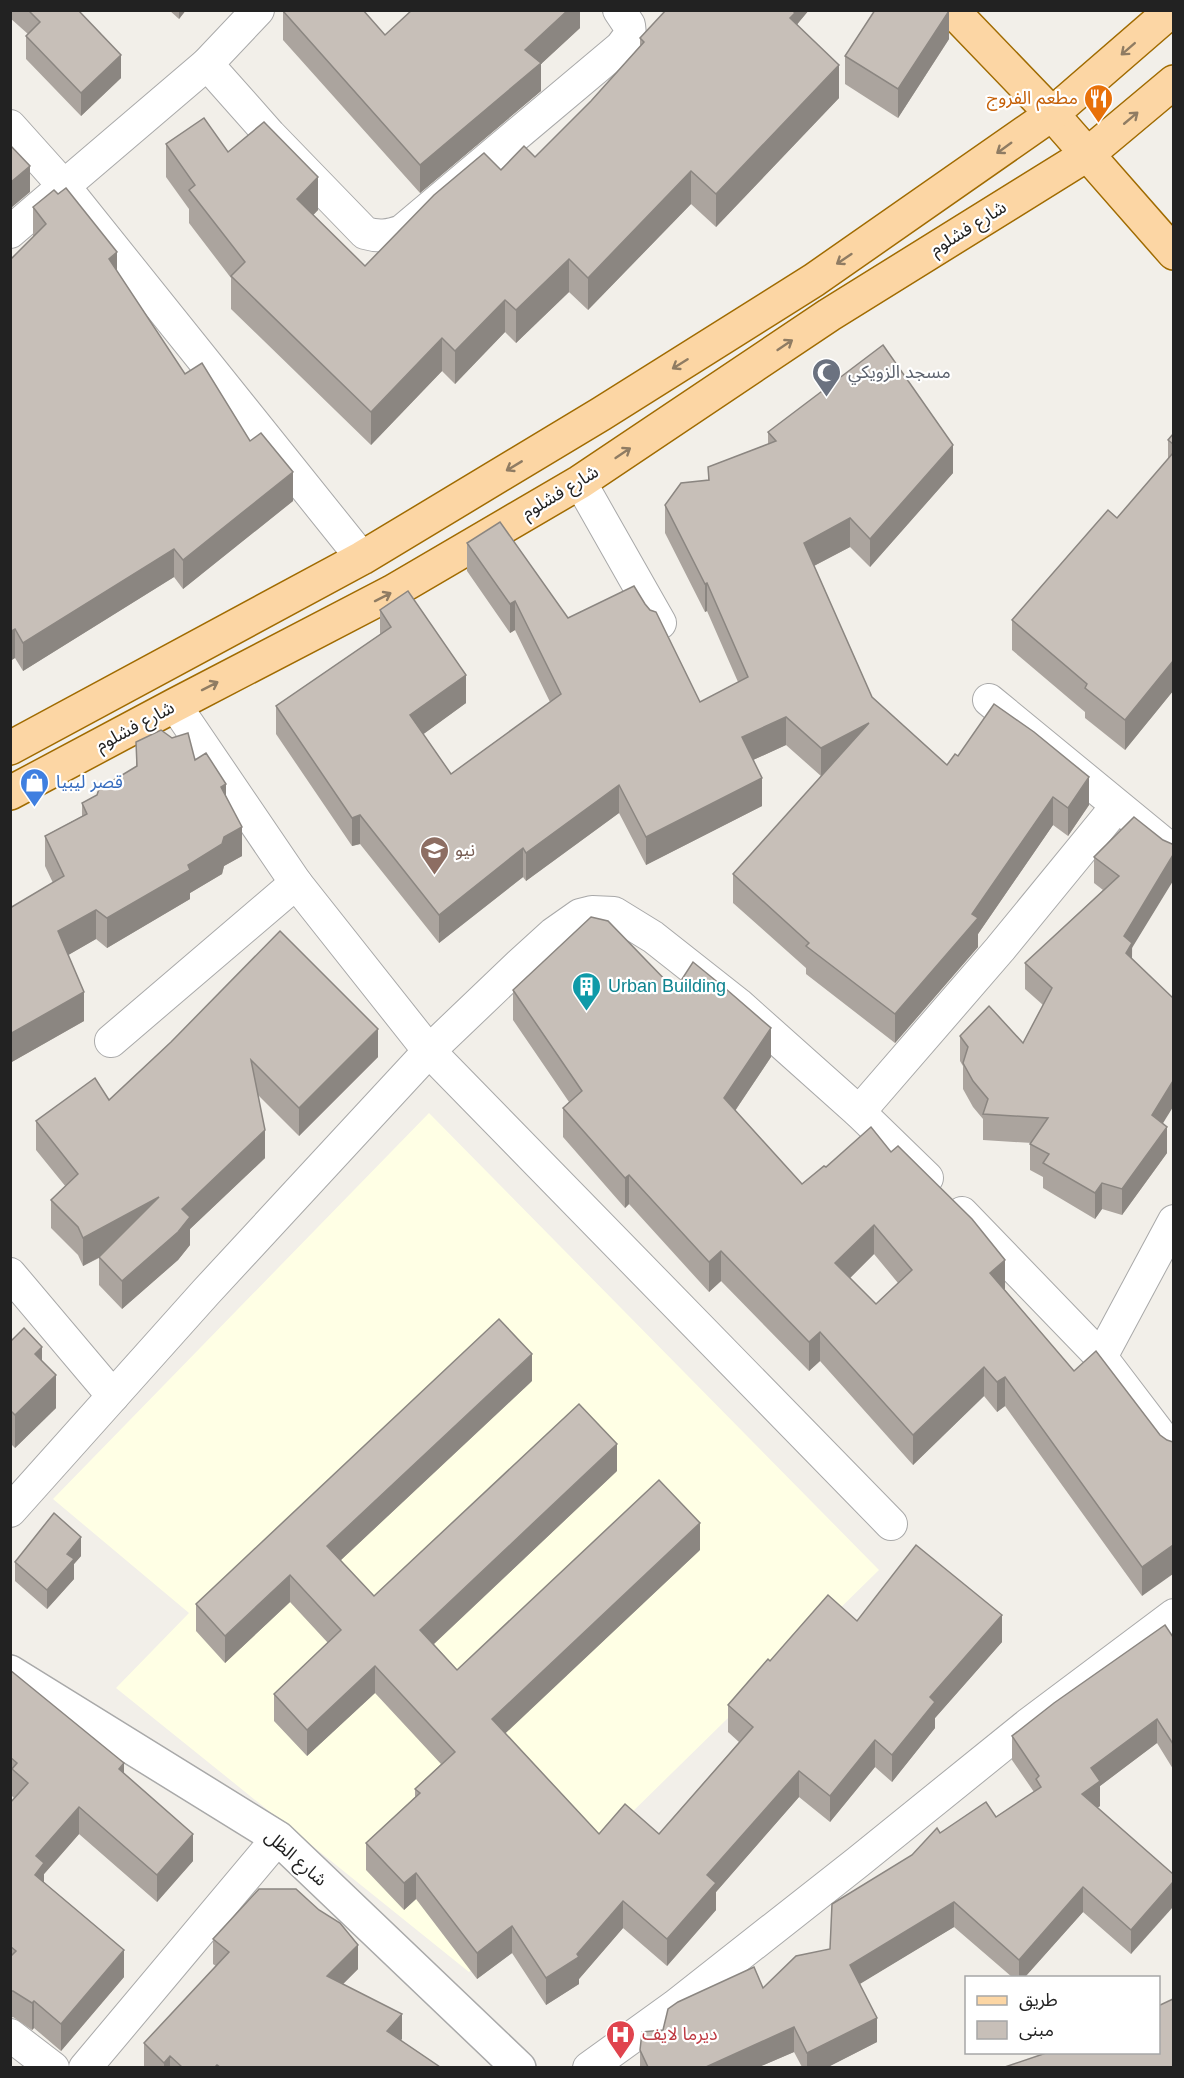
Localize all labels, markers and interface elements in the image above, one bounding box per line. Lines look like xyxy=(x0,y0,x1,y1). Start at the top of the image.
one-way arrow xyxy=(1120,42,1136,55)
restaurant icon: مطعم الفروج xyxy=(1083,82,1115,124)
place label: مطعم الفروج xyxy=(987,88,1078,111)
one-way arrow xyxy=(1123,111,1138,125)
one-way arrow xyxy=(997,142,1013,154)
street label: شارع فشلوم xyxy=(926,197,1012,263)
one-way arrow xyxy=(836,253,853,265)
one-way arrow xyxy=(776,339,792,351)
mosque icon: مسجد الزويكي xyxy=(811,356,843,398)
one-way arrow xyxy=(672,358,689,370)
place label: مسجد الزويكي xyxy=(848,362,951,385)
one-way arrow xyxy=(614,447,630,459)
one-way arrow xyxy=(506,461,523,473)
street label: شارع فشلوم xyxy=(518,461,604,526)
one-way arrow xyxy=(374,590,392,602)
one-way arrow xyxy=(201,680,218,692)
street label: شارع فشلوم xyxy=(92,697,180,759)
shop icon: قصر ليبيا xyxy=(19,766,51,808)
place label: قصر ليبيا xyxy=(56,772,123,793)
school or university icon: نيو xyxy=(418,834,450,876)
place label: نيو xyxy=(455,840,475,861)
building icon: Urban Building xyxy=(571,970,603,1012)
place label: Urban Building xyxy=(608,976,726,996)
street label: شارع الظل xyxy=(259,1826,331,1893)
legend xyxy=(965,1976,1160,2054)
text: طريق xyxy=(1019,1990,1058,2011)
hospital icon: ديرما لايف xyxy=(605,2018,637,2060)
text: مبنى xyxy=(1019,2020,1054,2041)
place label: ديرما لايف xyxy=(642,2024,718,2045)

